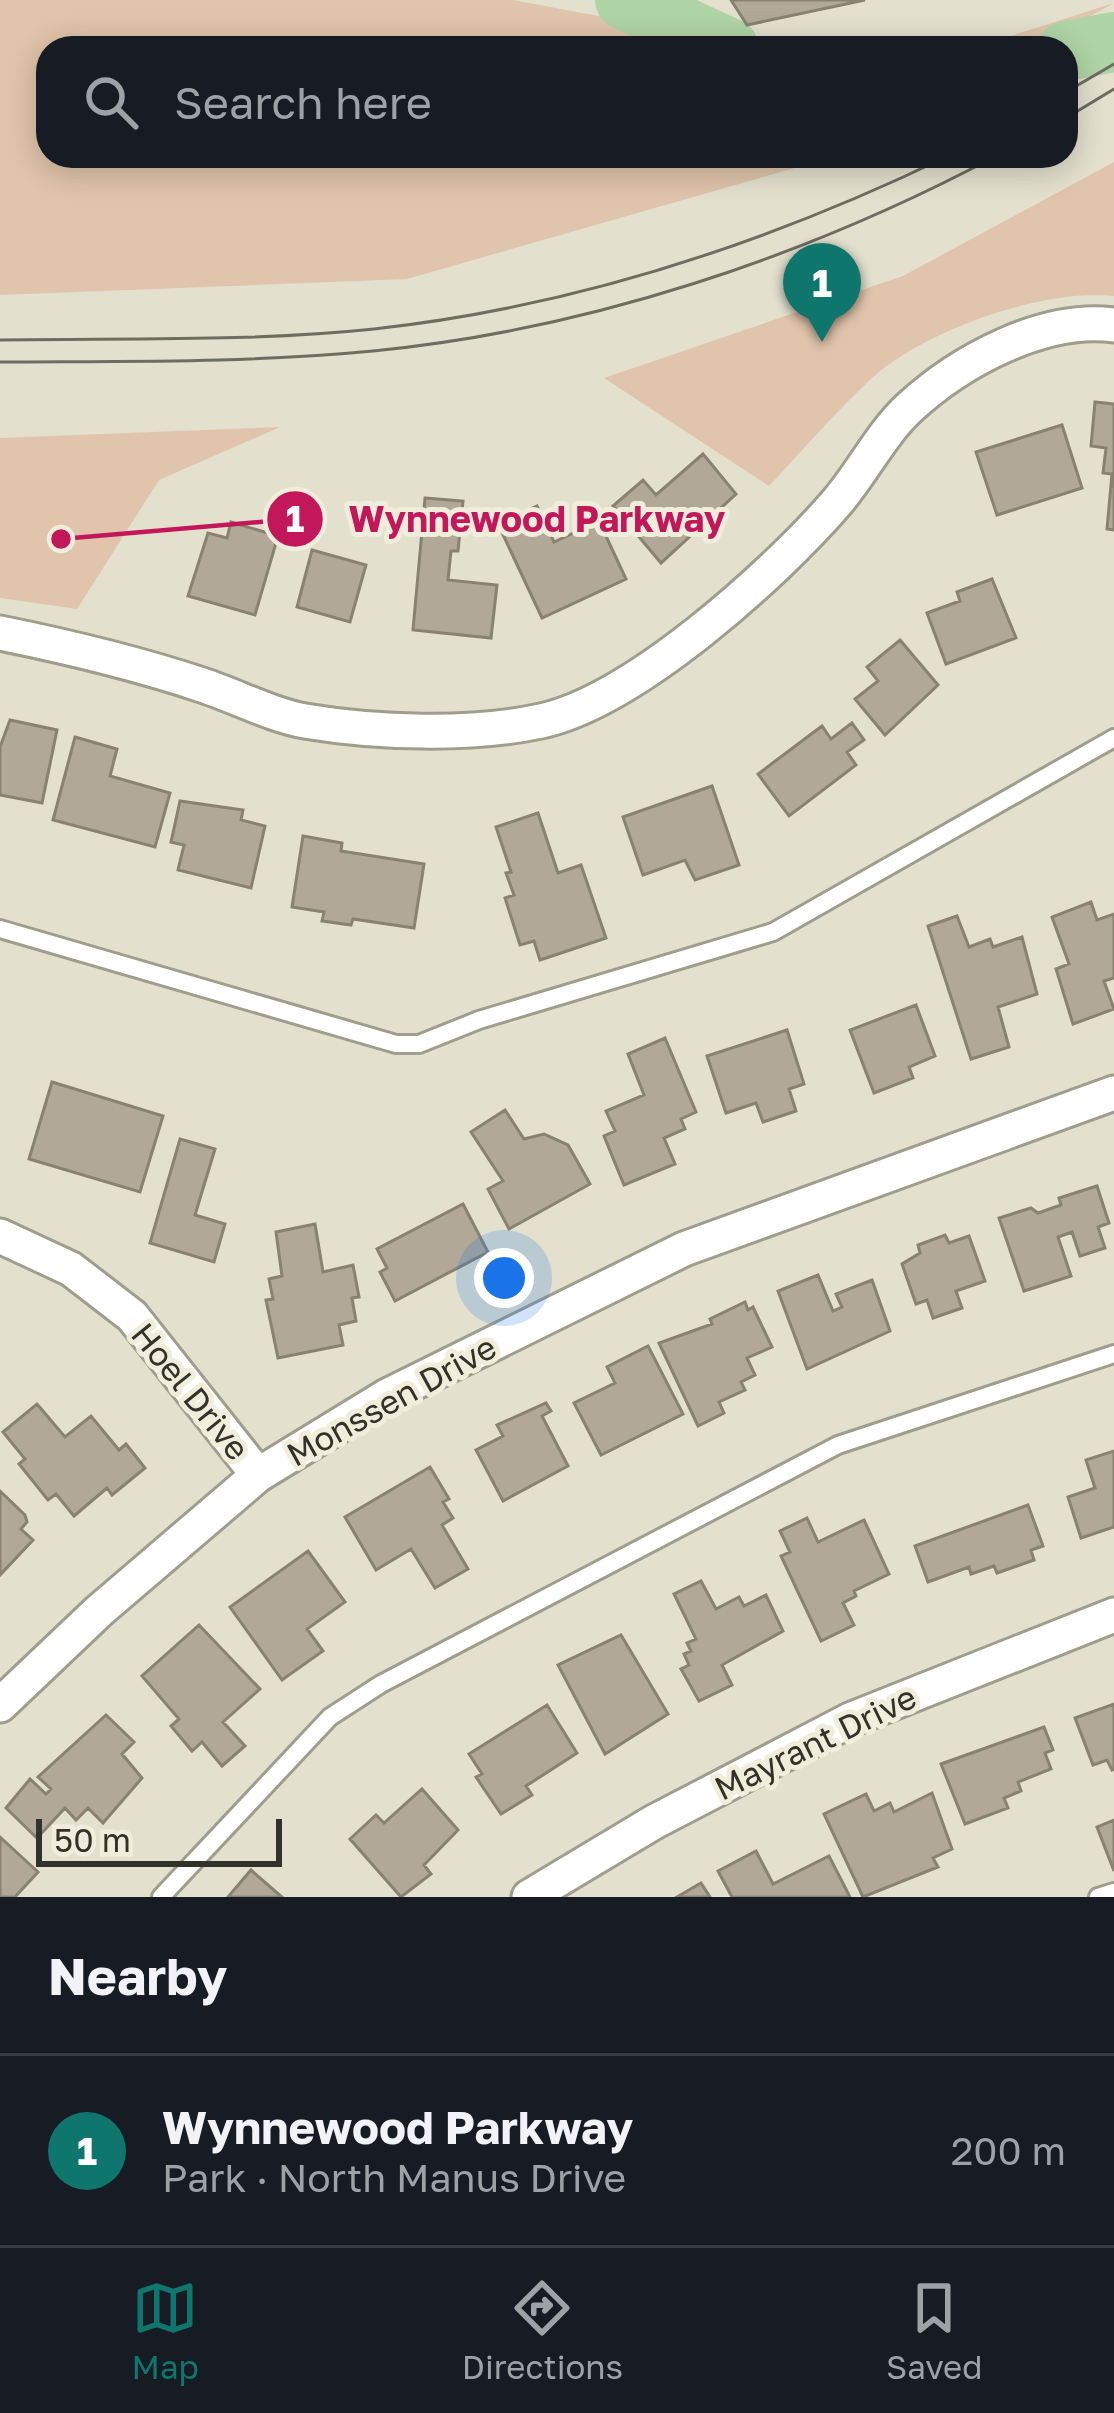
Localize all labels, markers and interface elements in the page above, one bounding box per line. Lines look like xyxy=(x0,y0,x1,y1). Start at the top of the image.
search box xyxy=(36,36,1078,168)
icon: search xyxy=(78,69,144,135)
text: Search here xyxy=(174,75,432,129)
pin: 1 xyxy=(783,243,861,342)
callout: Wynnewood Parkway xyxy=(265,483,750,555)
text: 1 xyxy=(286,497,304,540)
text: Wynnewood Parkway xyxy=(349,497,726,540)
your location xyxy=(474,1248,534,1308)
street label: Hoel Drive xyxy=(124,1315,258,1467)
street label: Monssen Drive xyxy=(280,1326,502,1474)
street label: Mayrant Drive xyxy=(708,1676,922,1808)
scale bar xyxy=(36,1813,282,1866)
text: 50 m xyxy=(54,1820,131,1859)
text: Nearby xyxy=(48,1945,227,2006)
text: Wynnewood Parkway xyxy=(162,2100,633,2154)
text: 1 xyxy=(77,2127,97,2174)
text: 200 m xyxy=(951,2127,1066,2174)
text: Park · North Manus Drive xyxy=(162,2154,626,2201)
tab: Map xyxy=(132,2275,199,2386)
tab: Directions xyxy=(462,2275,623,2386)
tab: Saved xyxy=(886,2275,982,2386)

